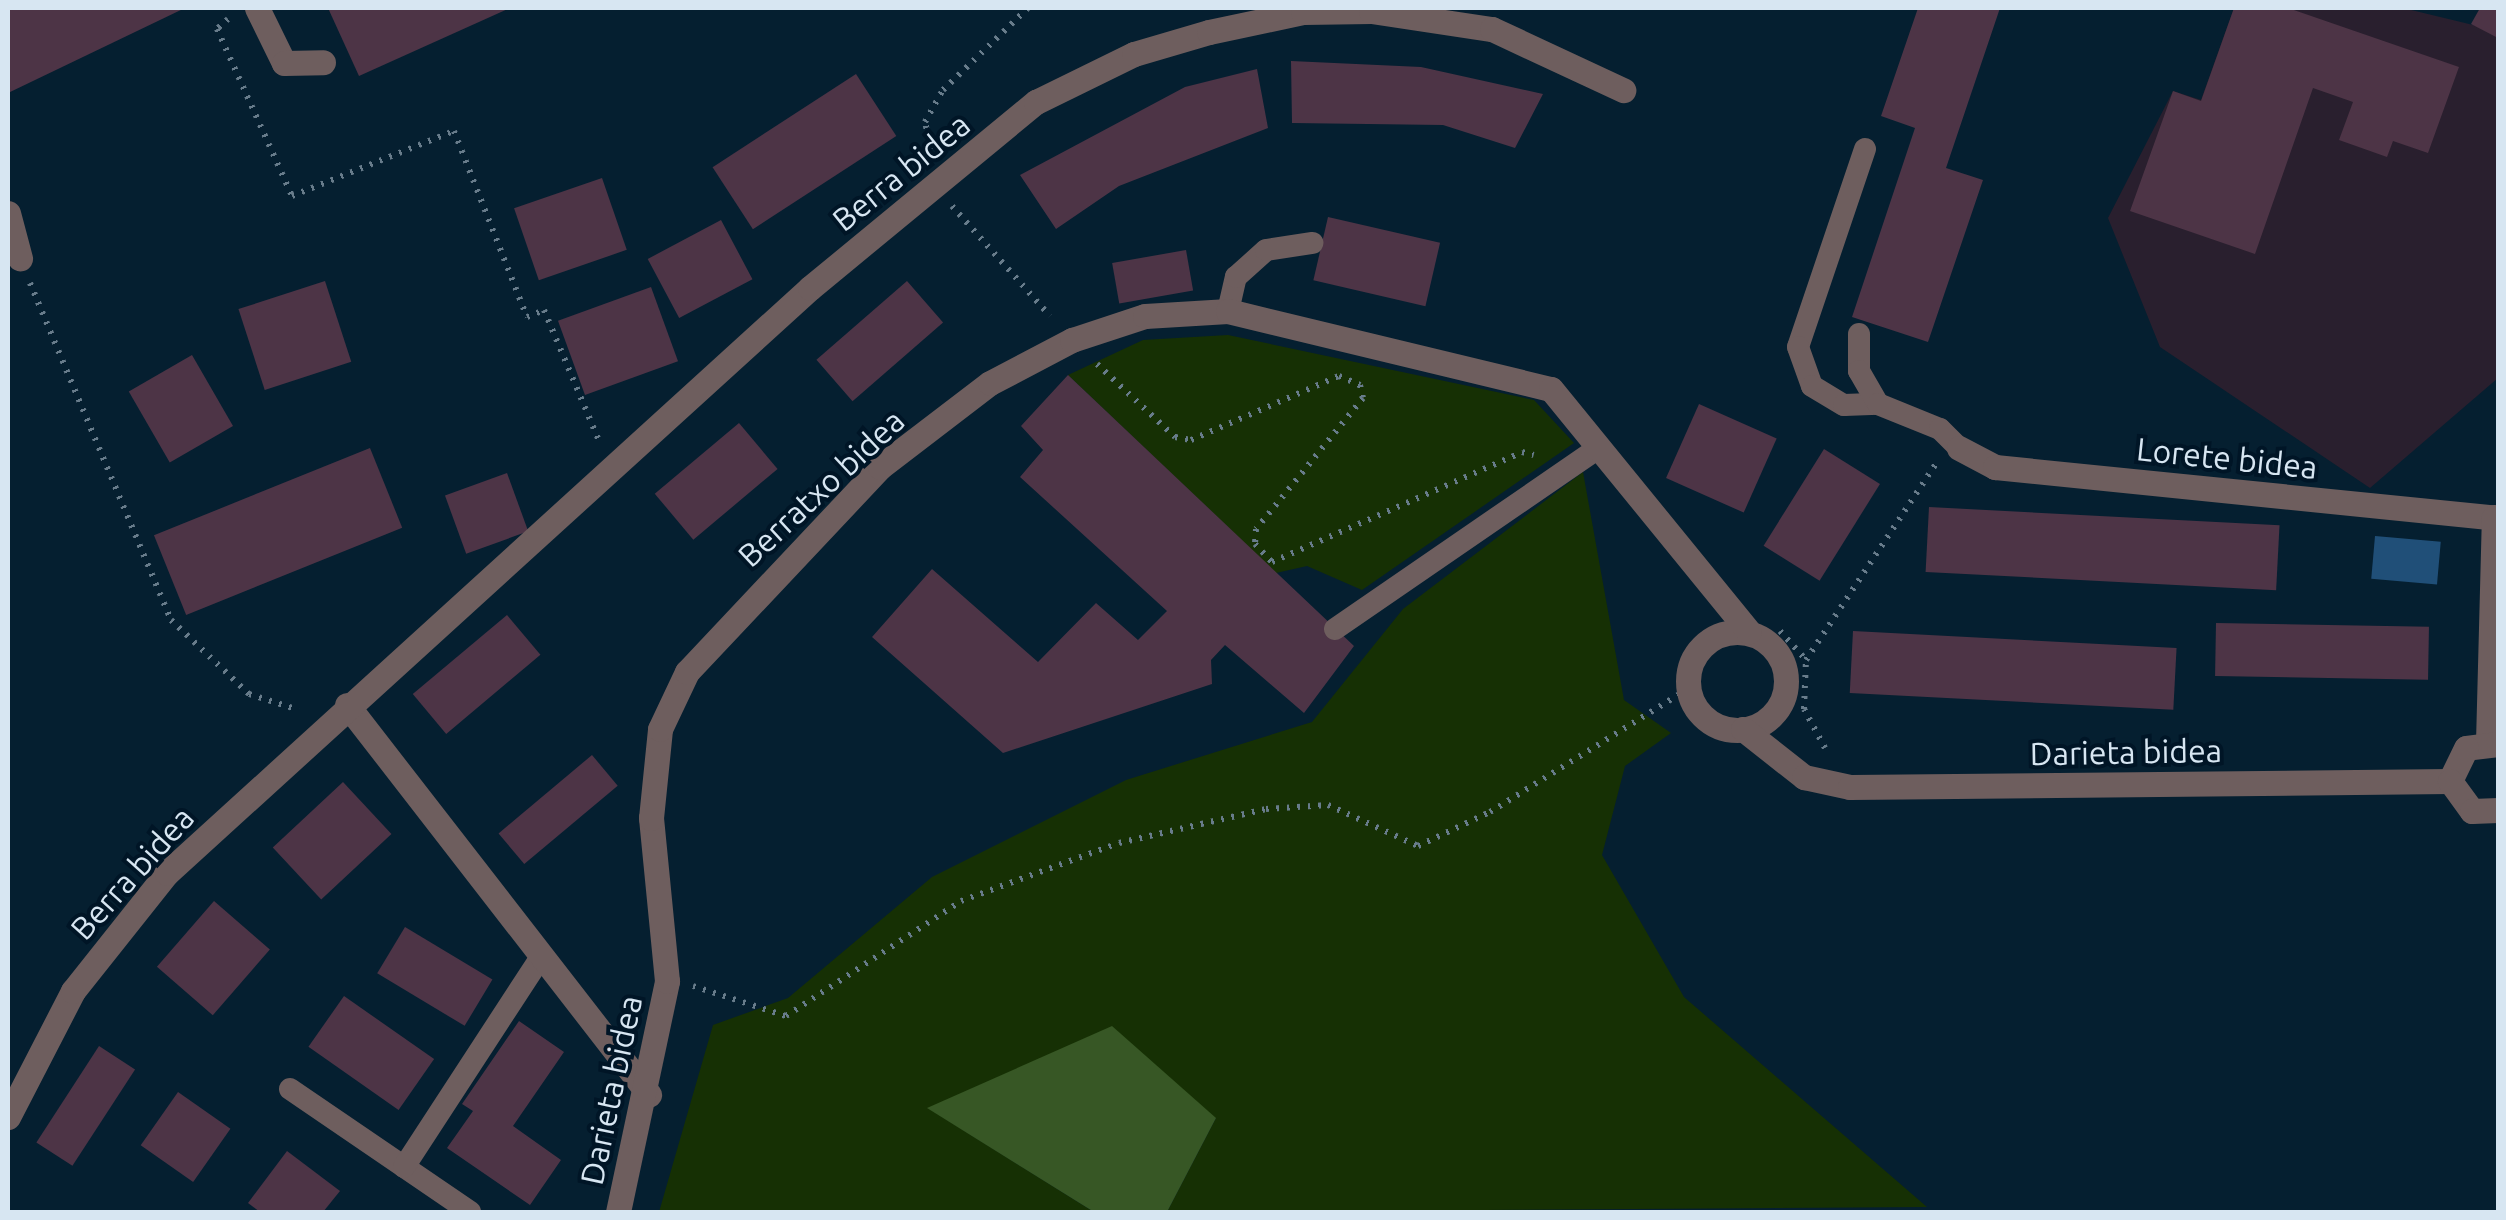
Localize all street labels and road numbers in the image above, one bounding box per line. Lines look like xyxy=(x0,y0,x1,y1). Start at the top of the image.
street label: Berra bidea xyxy=(825,105,977,239)
street label: Berratxo bidea xyxy=(730,401,912,575)
street label: Lorete bidea xyxy=(2135,429,2319,487)
street label: Darieta bidea xyxy=(2030,731,2222,773)
street label: Berra bidea xyxy=(62,799,202,947)
street label: Darieta bidea xyxy=(572,992,650,1188)

